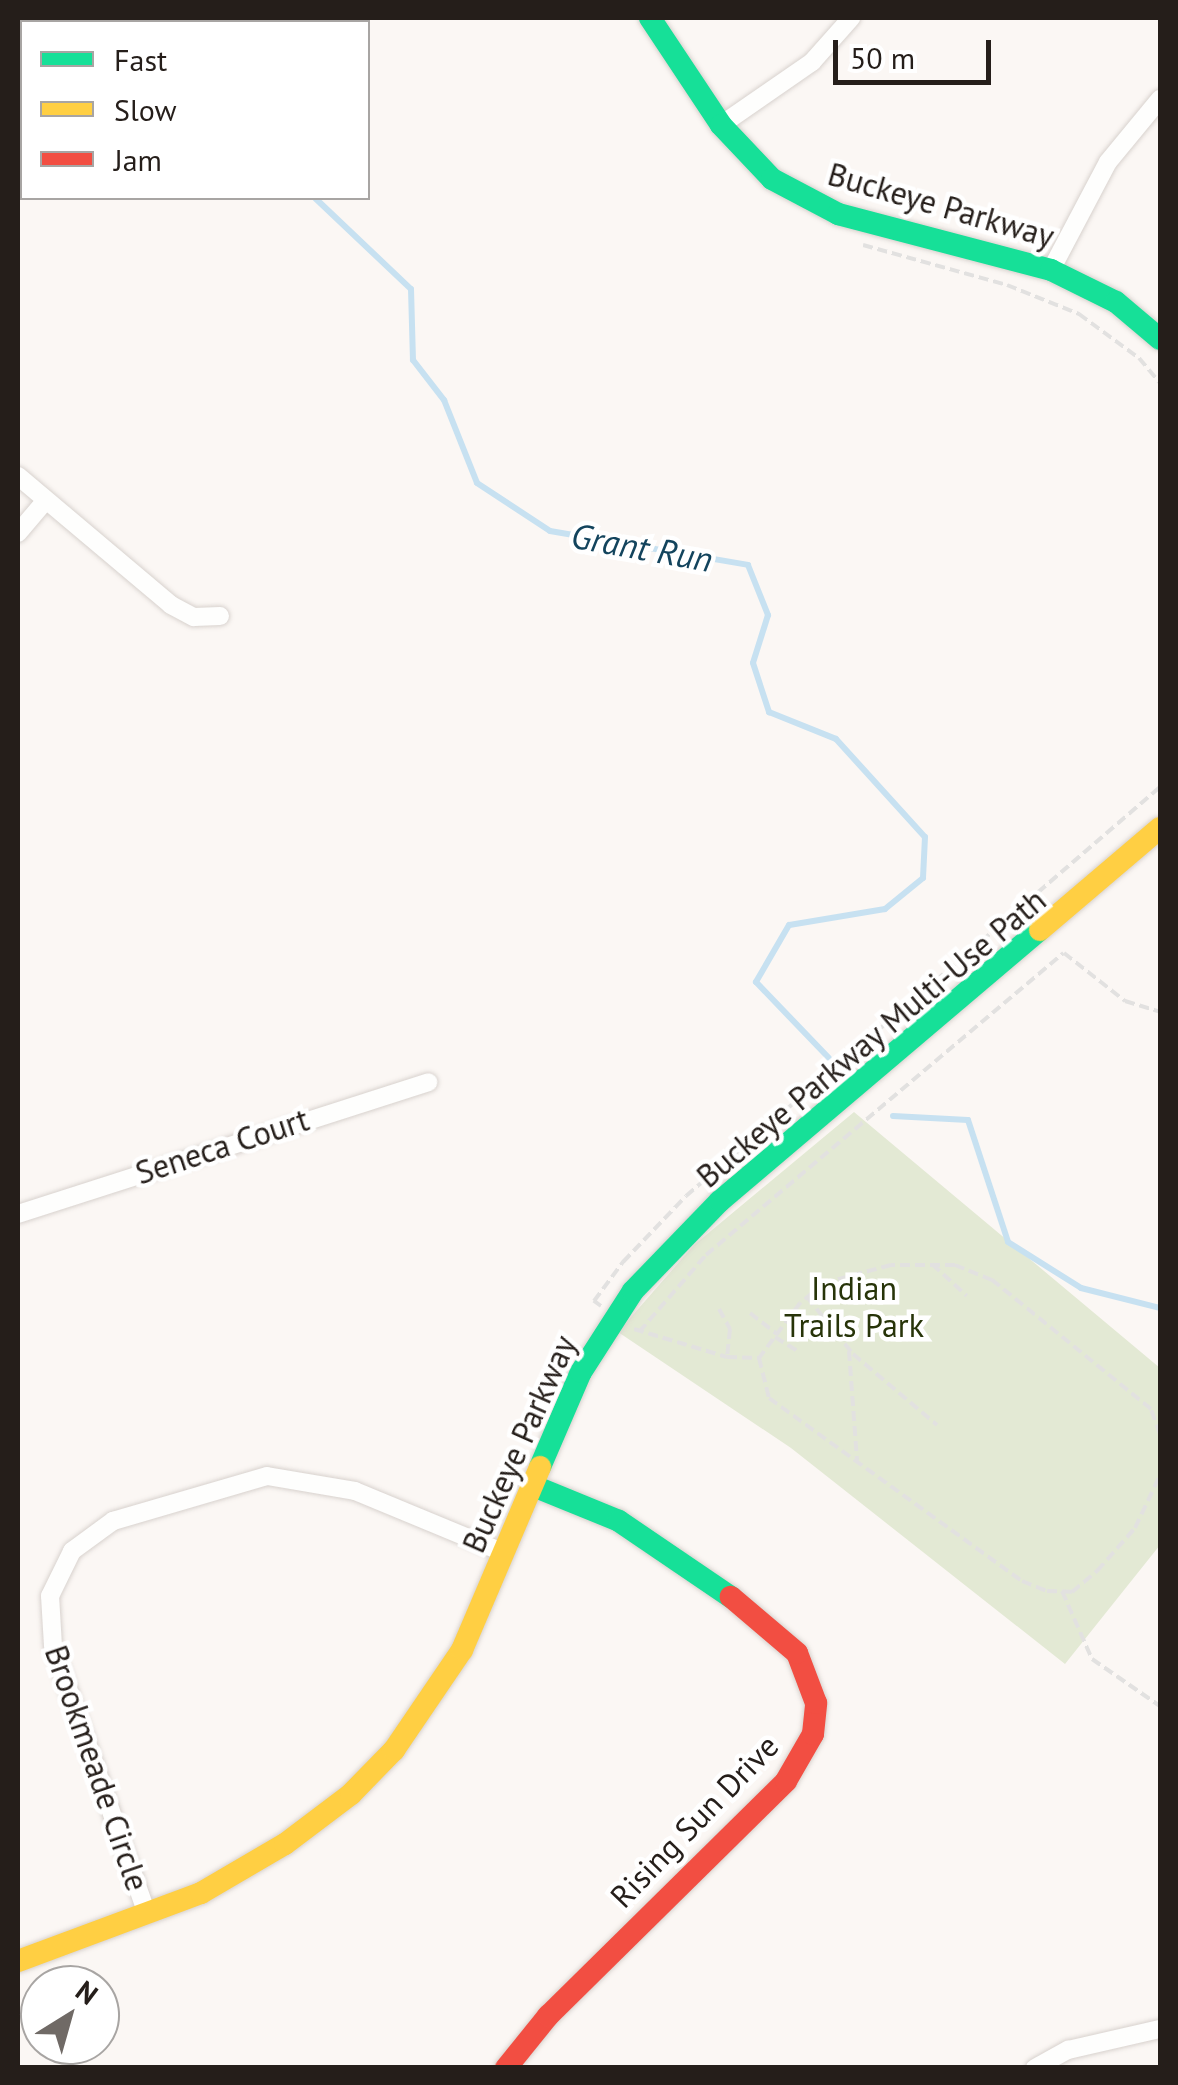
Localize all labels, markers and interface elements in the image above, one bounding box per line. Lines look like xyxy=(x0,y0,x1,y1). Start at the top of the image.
legend xyxy=(20,20,370,200)
scale bar xyxy=(838,20,996,82)
text: 50 m xyxy=(850,38,915,77)
text: Fast xyxy=(114,40,167,79)
text: Slow xyxy=(114,90,177,129)
text: Jam xyxy=(114,140,162,179)
street label: Buckeye Parkway xyxy=(824,154,1058,256)
water label: Grant Run xyxy=(568,514,716,580)
street label: Buckeye Parkway Multi-Use Path xyxy=(688,880,1054,1196)
street label: Seneca Court xyxy=(131,1100,313,1192)
park label: Indian Trails Park xyxy=(784,1270,924,1345)
street label: Buckeye Parkway xyxy=(454,1330,584,1558)
street label: Brookmeade Circle xyxy=(37,1640,157,1896)
street label: Rising Sun Drive xyxy=(602,1727,786,1915)
north arrow xyxy=(20,1965,120,2065)
text: N xyxy=(69,1972,106,2013)

